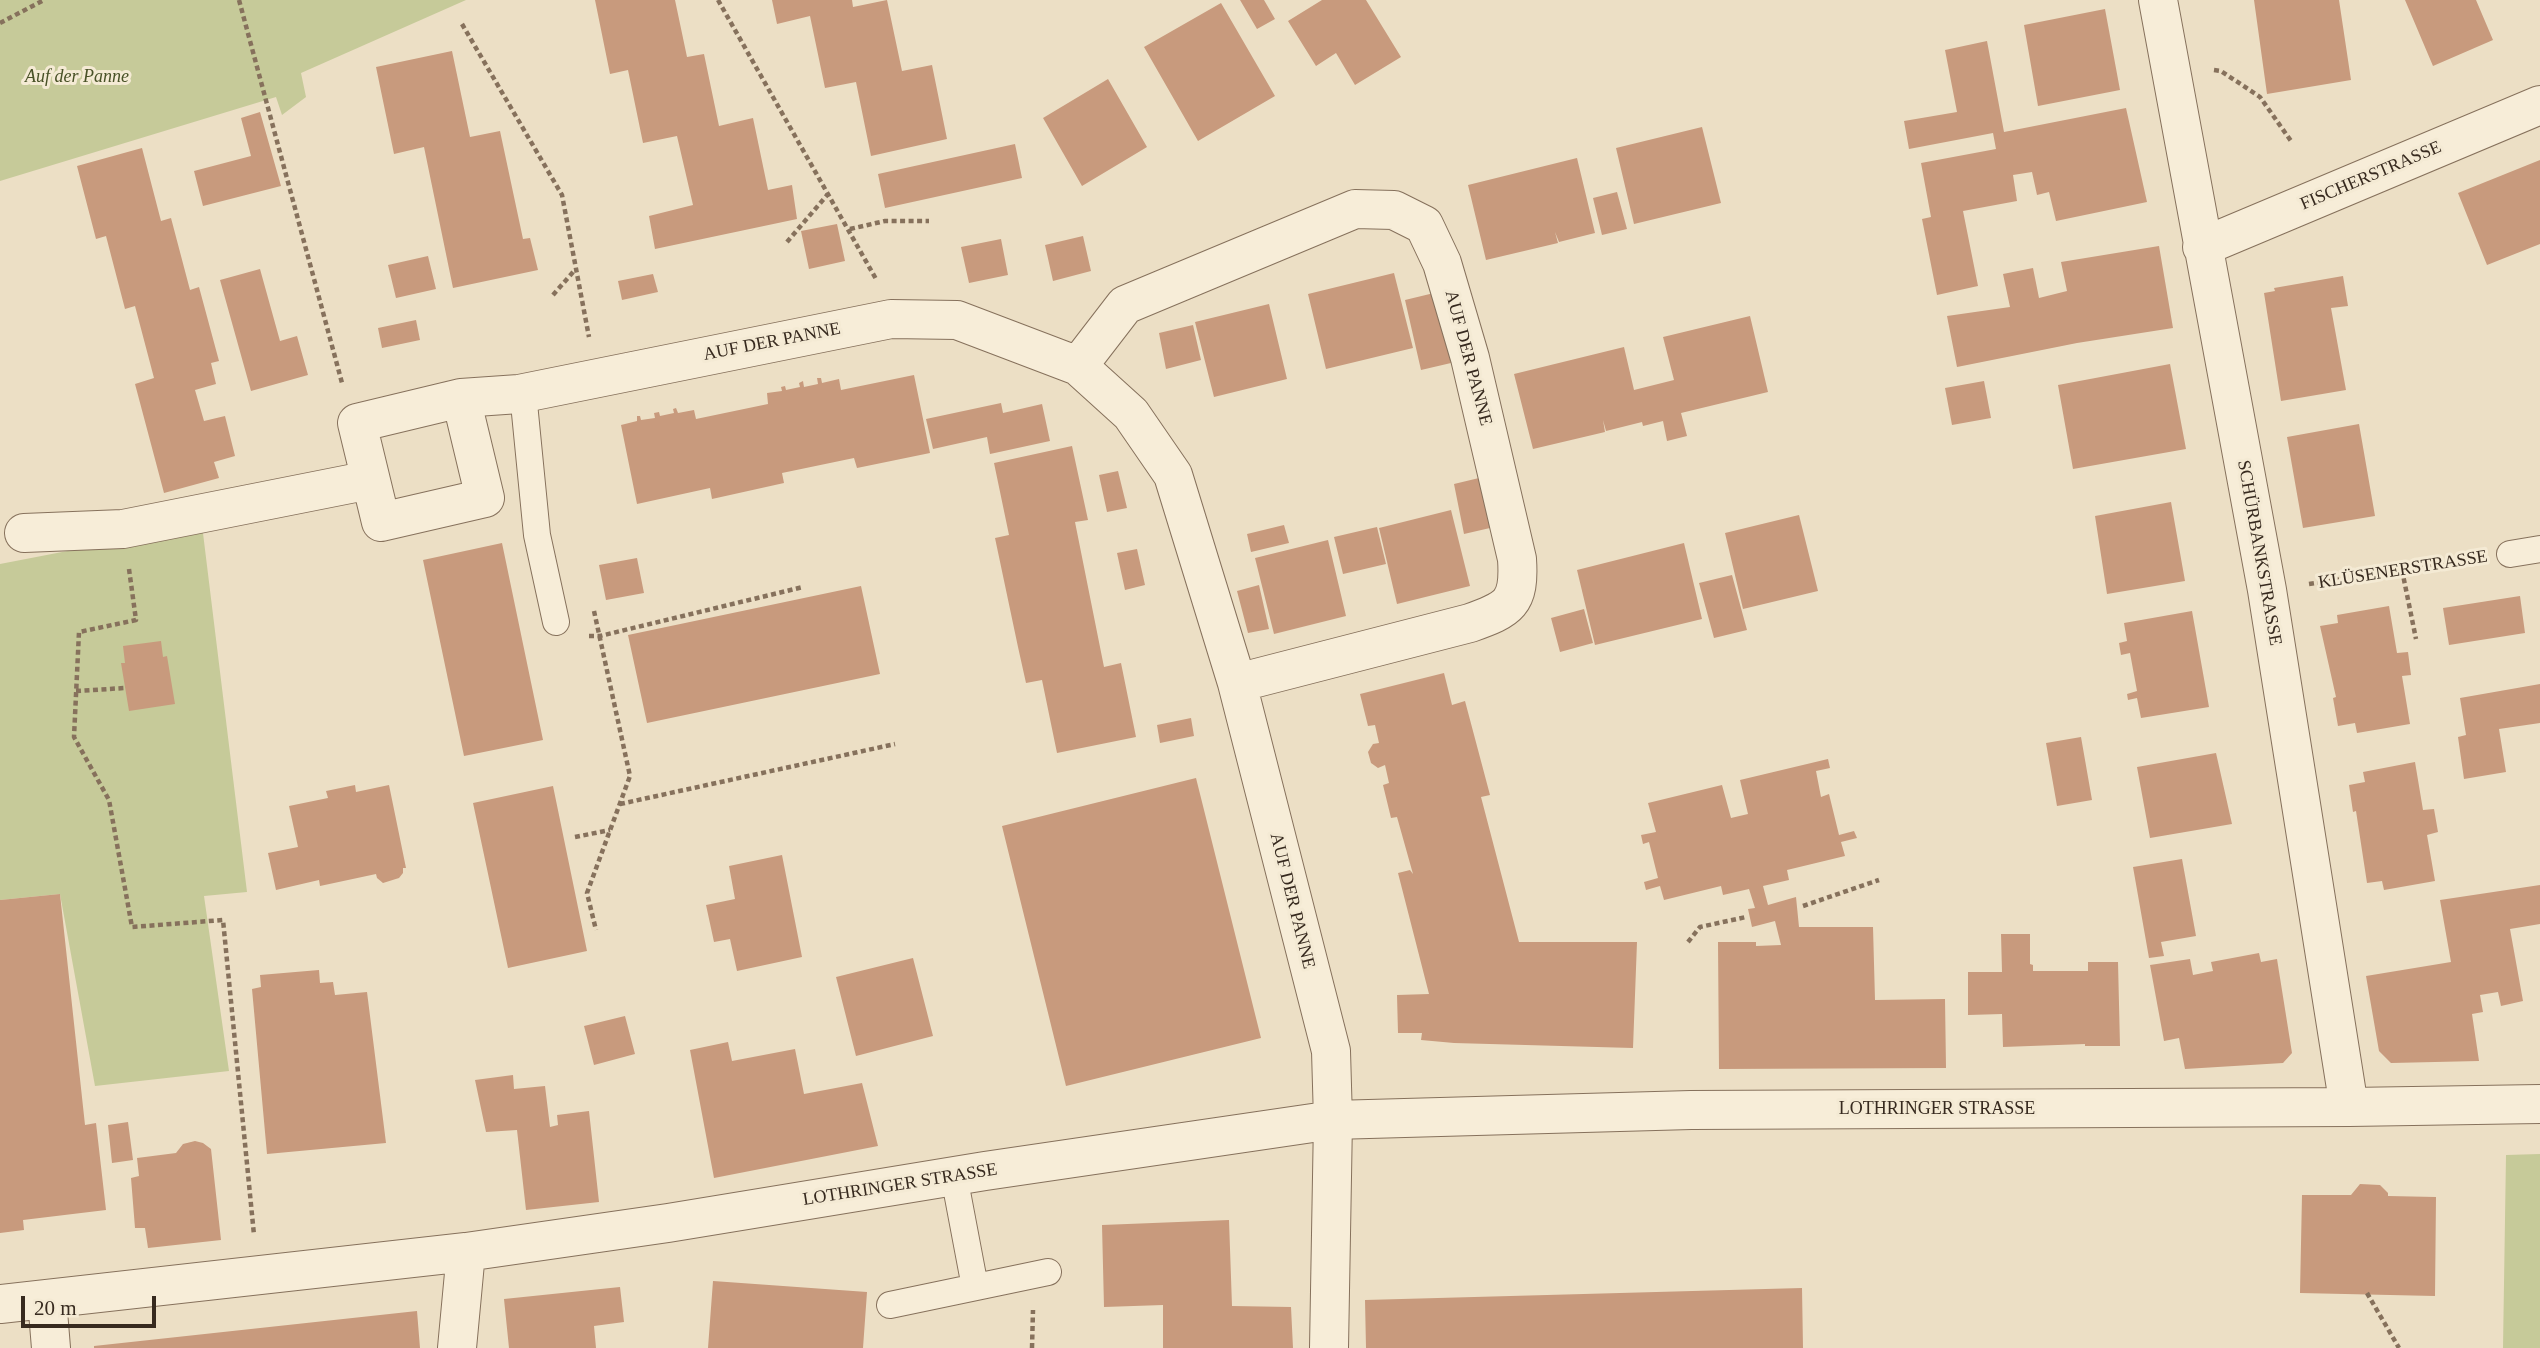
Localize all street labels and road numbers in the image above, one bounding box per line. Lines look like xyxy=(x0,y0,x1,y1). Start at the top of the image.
street label: FISCHERSTRASSE xyxy=(2297,137,2445,215)
street label: AUF DER PANNE xyxy=(1440,288,1496,428)
street label: AUF DER PANNE xyxy=(702,318,842,366)
street label: SCHÜRBANKSTRASSE xyxy=(2232,459,2286,647)
street label: KLÜSENERSTRASSE xyxy=(2317,546,2489,594)
street label: AUF DER PANNE xyxy=(1265,831,1319,971)
street label: LOTHRINGER STRASSE xyxy=(1839,1098,2035,1120)
street label: LOTHRINGER STRASSE xyxy=(801,1159,999,1211)

